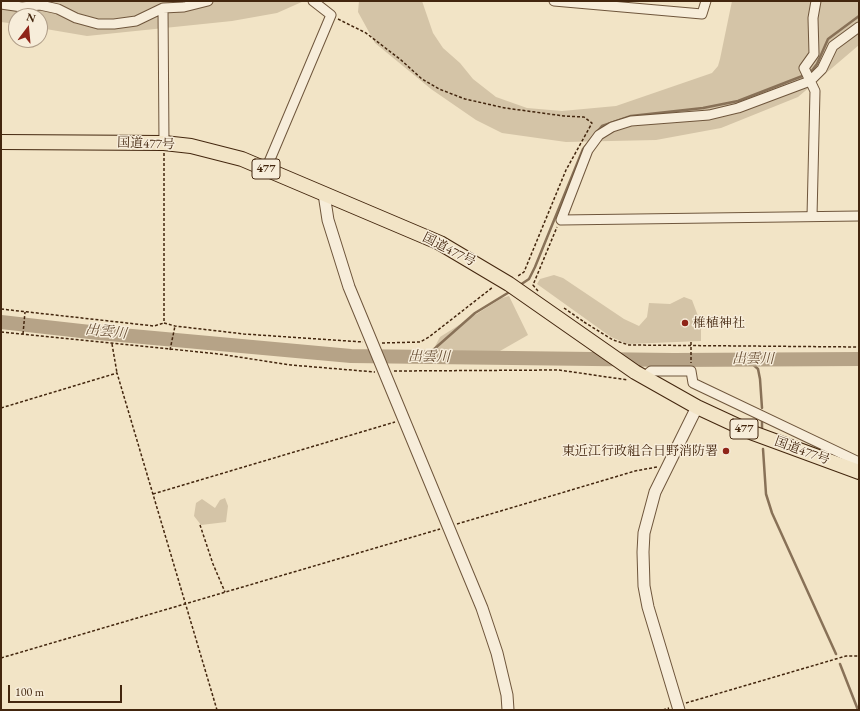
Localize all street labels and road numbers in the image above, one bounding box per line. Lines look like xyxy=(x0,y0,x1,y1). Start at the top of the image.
street label: 国道477号 xyxy=(117,135,175,153)
road number: 477 xyxy=(252,159,280,179)
street label: 国道477号 xyxy=(420,230,478,270)
road number: 477 xyxy=(730,419,758,439)
street label: 国道477号 xyxy=(772,434,832,468)

